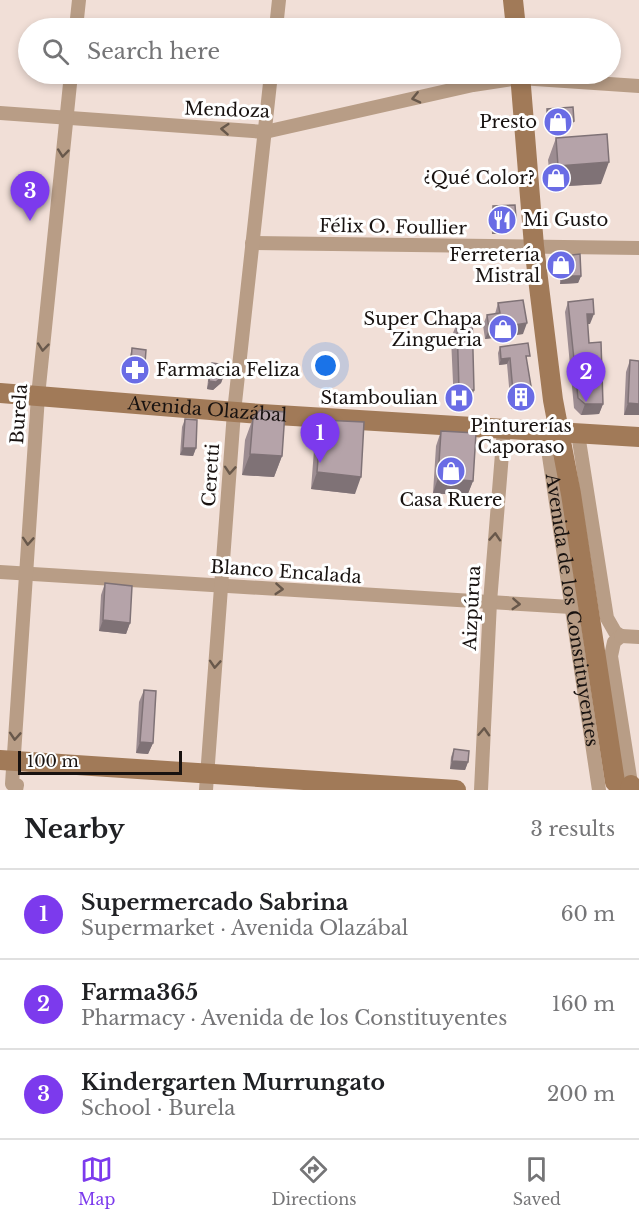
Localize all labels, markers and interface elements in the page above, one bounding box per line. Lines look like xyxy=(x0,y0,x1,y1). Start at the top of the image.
search box xyxy=(18,18,621,84)
icon: search xyxy=(39,35,72,68)
text: Search here xyxy=(87,38,220,65)
one-way arrow xyxy=(411,91,421,104)
street label: Mendoza xyxy=(184,98,270,122)
shop icon: Presto xyxy=(542,106,574,138)
place label: Presto xyxy=(479,111,537,133)
one-way arrow xyxy=(220,123,229,136)
one-way arrow xyxy=(57,148,70,157)
shop icon: ¿Qué Color? xyxy=(540,162,572,194)
place label: ¿Qué Color? xyxy=(424,167,535,189)
pin: 3 xyxy=(10,172,50,221)
restaurant icon: Mi Gusto xyxy=(486,204,518,236)
place label: Mi Gusto xyxy=(523,209,608,231)
street label: Félix O. Foullier xyxy=(319,215,468,239)
place label: Ferretería Mistral xyxy=(449,244,540,287)
shop icon: Ferretería Mistral xyxy=(545,249,577,281)
place label: Super Chapa Zingueria xyxy=(364,308,482,351)
shop icon: Super Chapa Zingueria xyxy=(487,313,519,345)
one-way arrow xyxy=(37,342,50,351)
your location xyxy=(311,351,340,380)
pin: 2 xyxy=(566,352,606,402)
pharmacy icon: Farmacia Feliza xyxy=(119,354,151,386)
place label: Farmacia Feliza xyxy=(156,359,300,381)
building icon: Pinturerías Caporaso xyxy=(505,381,537,413)
hospital icon: Stamboulian xyxy=(443,382,475,414)
street label: Burela xyxy=(6,383,32,445)
place label: Stamboulian xyxy=(320,387,438,409)
street label: Avenida Olazábal xyxy=(126,392,288,427)
pin: 1 xyxy=(300,414,340,463)
place label: Pinturerías Caporaso xyxy=(470,415,572,458)
street label: Ceretti xyxy=(198,443,224,507)
shop icon: Casa Ruere xyxy=(435,455,467,487)
one-way arrow xyxy=(224,466,237,475)
street label: Avenida de los Constituyentes xyxy=(541,471,603,748)
place label: Casa Ruere xyxy=(400,489,502,511)
one-way arrow xyxy=(488,532,501,541)
one-way arrow xyxy=(22,537,35,546)
street label: Blanco Encalada xyxy=(210,556,362,588)
street label: Aizpúrua xyxy=(459,565,485,652)
one-way arrow xyxy=(275,582,284,595)
one-way arrow xyxy=(511,597,520,610)
one-way arrow xyxy=(209,660,222,669)
one-way arrow xyxy=(477,727,490,736)
one-way arrow xyxy=(9,731,22,740)
scale bar xyxy=(18,748,182,776)
text: 100 m xyxy=(27,751,79,771)
text: Nearby xyxy=(24,813,125,845)
text: 3 results xyxy=(531,817,615,841)
text: Supermercado Sabrina xyxy=(81,889,349,916)
text: 1 xyxy=(39,902,48,926)
text: 60 m xyxy=(561,902,615,926)
text: Supermarket · Avenida Olazábal xyxy=(81,916,408,940)
text: Farma365 xyxy=(81,979,198,1006)
text: 2 xyxy=(37,992,50,1016)
text: 160 m xyxy=(552,992,615,1016)
text: Pharmacy · Avenida de los Constituyentes xyxy=(81,1006,507,1030)
text: Kindergarten Murrungato xyxy=(81,1069,385,1096)
text: 3 xyxy=(37,1082,50,1106)
text: 200 m xyxy=(547,1082,615,1106)
text: School · Burela xyxy=(81,1096,235,1120)
tab: Map xyxy=(78,1153,115,1209)
tab: Directions xyxy=(271,1153,356,1209)
tab: Saved xyxy=(513,1153,561,1209)

